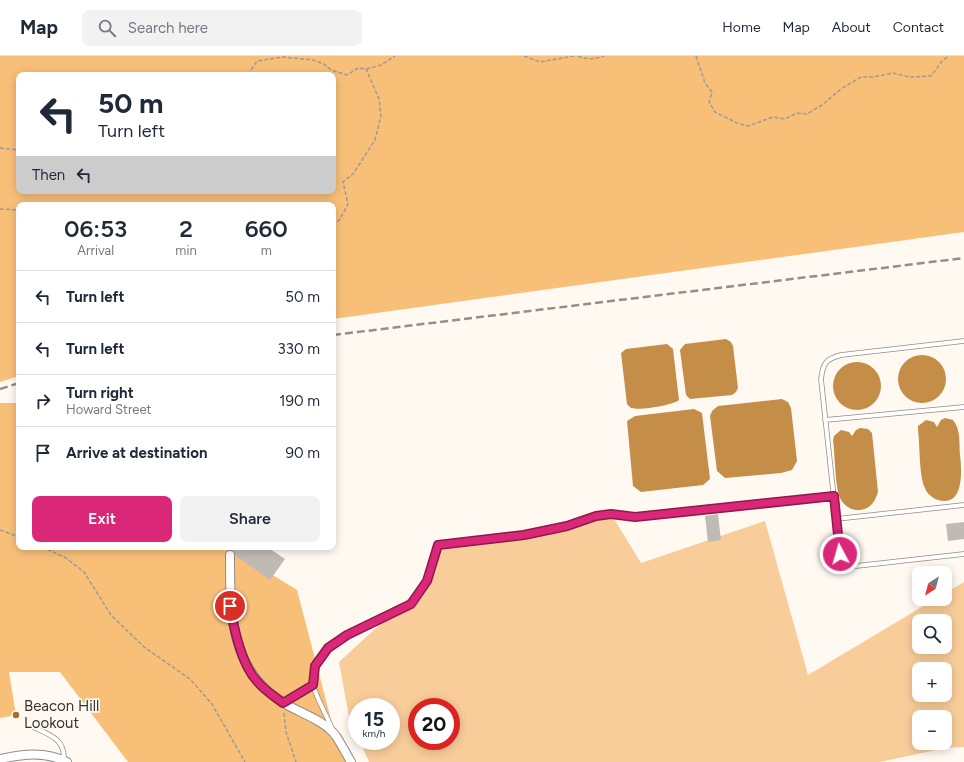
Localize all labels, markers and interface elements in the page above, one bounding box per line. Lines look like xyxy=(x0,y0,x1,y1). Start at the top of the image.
search box xyxy=(82,10,362,46)
text: Map xyxy=(20,16,58,39)
icon: search xyxy=(96,17,118,39)
text: Search here xyxy=(128,19,208,37)
text: Home xyxy=(722,19,761,36)
text: Map xyxy=(783,19,810,36)
text: About xyxy=(832,19,871,36)
text: Contact xyxy=(893,19,944,36)
text: 50 m xyxy=(98,86,164,120)
icon: left xyxy=(32,88,84,140)
text: Turn left xyxy=(98,120,165,142)
icon: left xyxy=(73,164,95,186)
text: Then xyxy=(32,166,65,184)
text: 06:53 xyxy=(64,214,127,243)
text: 2 xyxy=(179,214,193,243)
text: 660 xyxy=(245,214,288,243)
text: Arrival xyxy=(77,243,114,258)
text: min xyxy=(175,243,197,258)
text: m xyxy=(261,243,272,258)
icon: left xyxy=(32,286,54,308)
text: Turn left xyxy=(66,288,124,306)
text: 50 m xyxy=(285,288,320,306)
icon: left xyxy=(32,338,54,360)
text: Turn left xyxy=(66,340,124,358)
text: 330 m xyxy=(278,340,320,358)
text: Turn right xyxy=(66,384,134,402)
icon: right xyxy=(32,390,54,412)
text: 190 m xyxy=(279,392,320,410)
text: Howard Street xyxy=(66,402,151,417)
icon: arrive xyxy=(32,442,54,464)
text: Arrive at destination xyxy=(66,444,207,462)
text: 90 m xyxy=(285,444,320,462)
button: Exit xyxy=(32,496,172,542)
button: Share xyxy=(180,496,320,542)
position arrow xyxy=(819,533,861,575)
north arrow xyxy=(912,566,952,606)
map controls xyxy=(912,566,952,750)
pin xyxy=(213,589,247,623)
icon: arrive xyxy=(219,595,241,617)
button: search xyxy=(912,614,952,654)
button: + xyxy=(912,662,952,702)
place label: Beacon Hill Lookout xyxy=(24,697,99,732)
speed limit sign: 20 xyxy=(408,698,460,750)
text: 15 xyxy=(364,707,384,731)
marker: Beacon Hill Lookout xyxy=(11,710,21,720)
button: − xyxy=(912,710,952,750)
text: km/h xyxy=(363,727,385,740)

